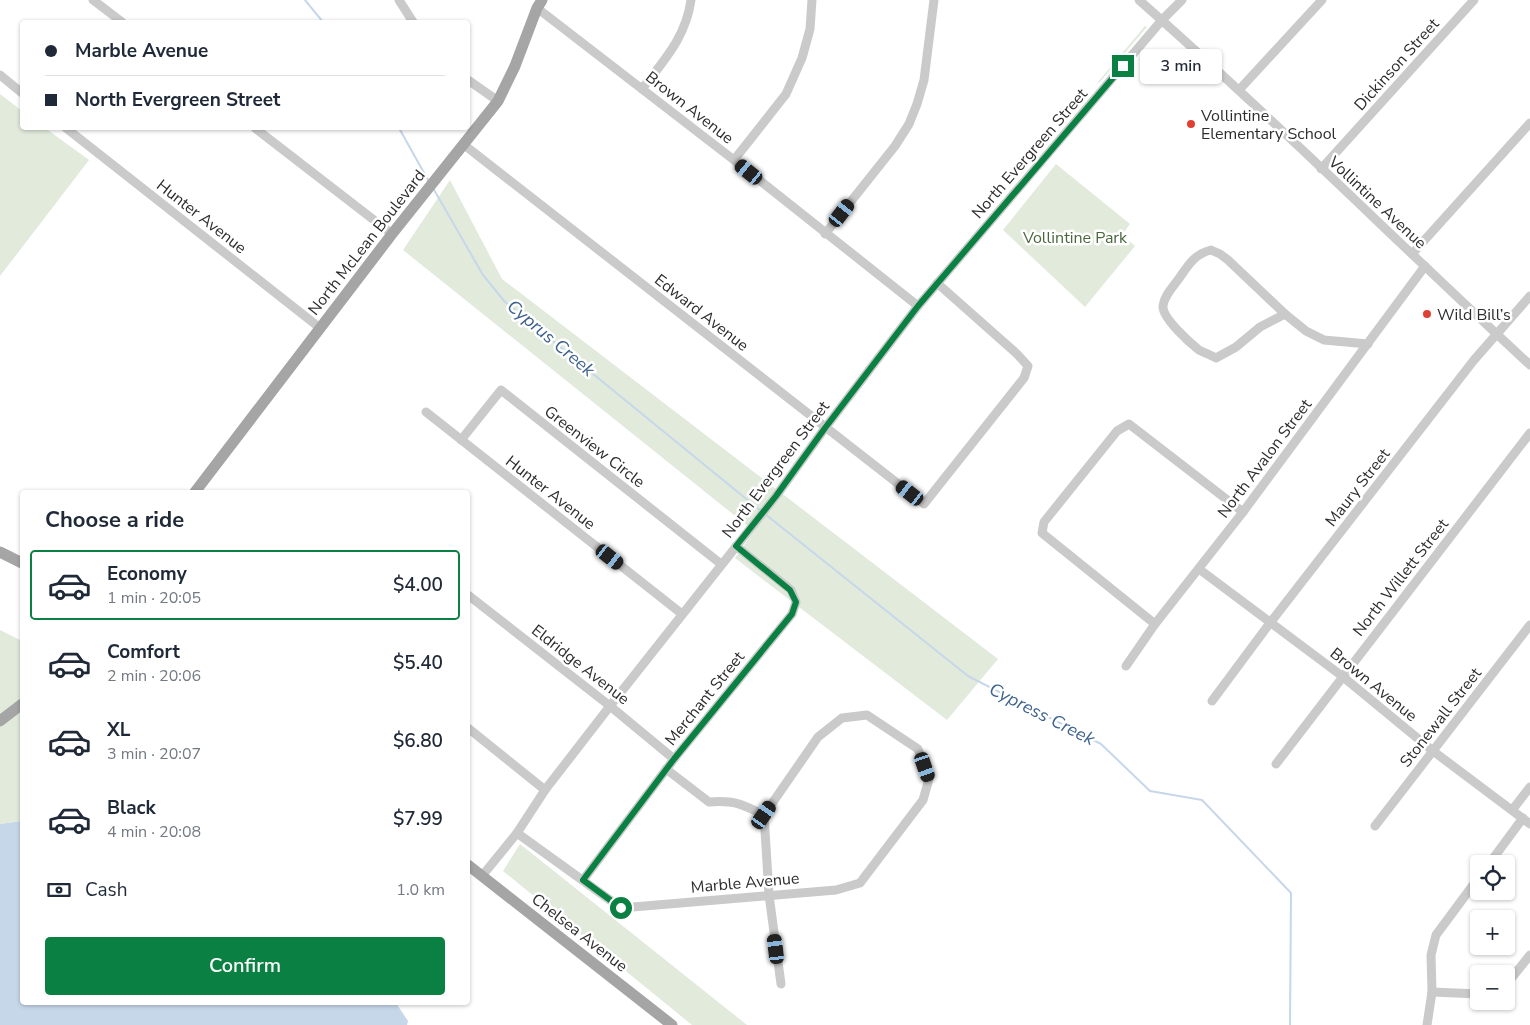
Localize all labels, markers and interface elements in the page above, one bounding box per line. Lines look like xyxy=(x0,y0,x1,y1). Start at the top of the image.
street label: Dickinson Street xyxy=(1349,13,1444,116)
text: Marble Avenue xyxy=(75,38,208,64)
callout: 3 min xyxy=(1140,48,1223,84)
route end xyxy=(1112,55,1134,77)
text: 3 min xyxy=(1161,55,1201,77)
street label: Brown Avenue xyxy=(641,66,738,149)
street label: North Evergreen Street xyxy=(967,83,1093,224)
text: North Evergreen Street xyxy=(75,87,280,113)
place label: Vollintine Elementary School xyxy=(1200,105,1337,145)
marker: Vollintine Elementary School xyxy=(1185,118,1197,130)
street label: Vollintine Avenue xyxy=(1323,151,1431,254)
car xyxy=(732,157,765,187)
street label: North McLean Boulevard xyxy=(303,165,431,320)
street label: Hunter Avenue xyxy=(152,175,251,259)
car xyxy=(826,197,857,229)
park label: Vollintine Park xyxy=(1022,227,1128,249)
street label: Edward Avenue xyxy=(650,269,753,357)
water label: Cyprus Creek xyxy=(502,294,601,383)
place label: Wild Bill’s xyxy=(1437,304,1511,326)
marker: Wild Bill’s xyxy=(1421,308,1433,320)
street label: North Avalon Street xyxy=(1213,394,1317,523)
street label: North Evergreen Street xyxy=(717,396,835,543)
street label: Greenview Circle xyxy=(540,401,649,493)
street label: Maury Street xyxy=(1320,444,1395,531)
street label: Hunter Avenue xyxy=(501,451,600,535)
car xyxy=(893,478,926,508)
text: Choose a ride xyxy=(45,505,184,535)
street label: North Willett Street xyxy=(1348,514,1454,641)
car xyxy=(593,542,626,572)
text: Economy xyxy=(107,561,187,587)
icon: car xyxy=(47,563,92,608)
text: $4.00 xyxy=(393,572,443,598)
text: 1 min · 20:05 xyxy=(107,587,201,609)
street label: Eldridge Avenue xyxy=(527,620,634,710)
text: Comfort xyxy=(107,639,180,665)
icon: car xyxy=(47,641,92,686)
street label: Brown Avenue xyxy=(1325,643,1422,727)
street label: Merchant Street xyxy=(660,647,750,750)
text: $5.40 xyxy=(393,650,443,676)
street label: Stonewall Street xyxy=(1395,663,1487,772)
text: 2 min · 20:06 xyxy=(107,665,201,687)
water label: Cypress Creek xyxy=(985,677,1100,751)
text: XL xyxy=(107,717,130,743)
icon: car xyxy=(47,719,92,764)
text: $6.80 xyxy=(393,728,443,754)
text: 3 min · 20:07 xyxy=(107,743,201,765)
car xyxy=(913,750,936,784)
text: Black xyxy=(107,795,156,821)
icon: car xyxy=(47,797,92,842)
car xyxy=(749,798,778,832)
text: $7.99 xyxy=(393,806,443,832)
text: 4 min · 20:08 xyxy=(107,821,201,843)
map controls xyxy=(1470,855,1515,1010)
button: locate xyxy=(1470,855,1515,900)
street label: Marble Avenue xyxy=(690,867,800,899)
icon: cash xyxy=(45,876,73,904)
text: Cash xyxy=(85,877,127,903)
text: 1.0 km xyxy=(396,879,445,901)
street label: Chelsea Avenue xyxy=(527,888,632,977)
route start xyxy=(610,897,632,919)
button: + xyxy=(1470,910,1515,955)
car xyxy=(766,933,785,965)
button: Confirm xyxy=(45,937,445,995)
button: − xyxy=(1470,965,1515,1010)

